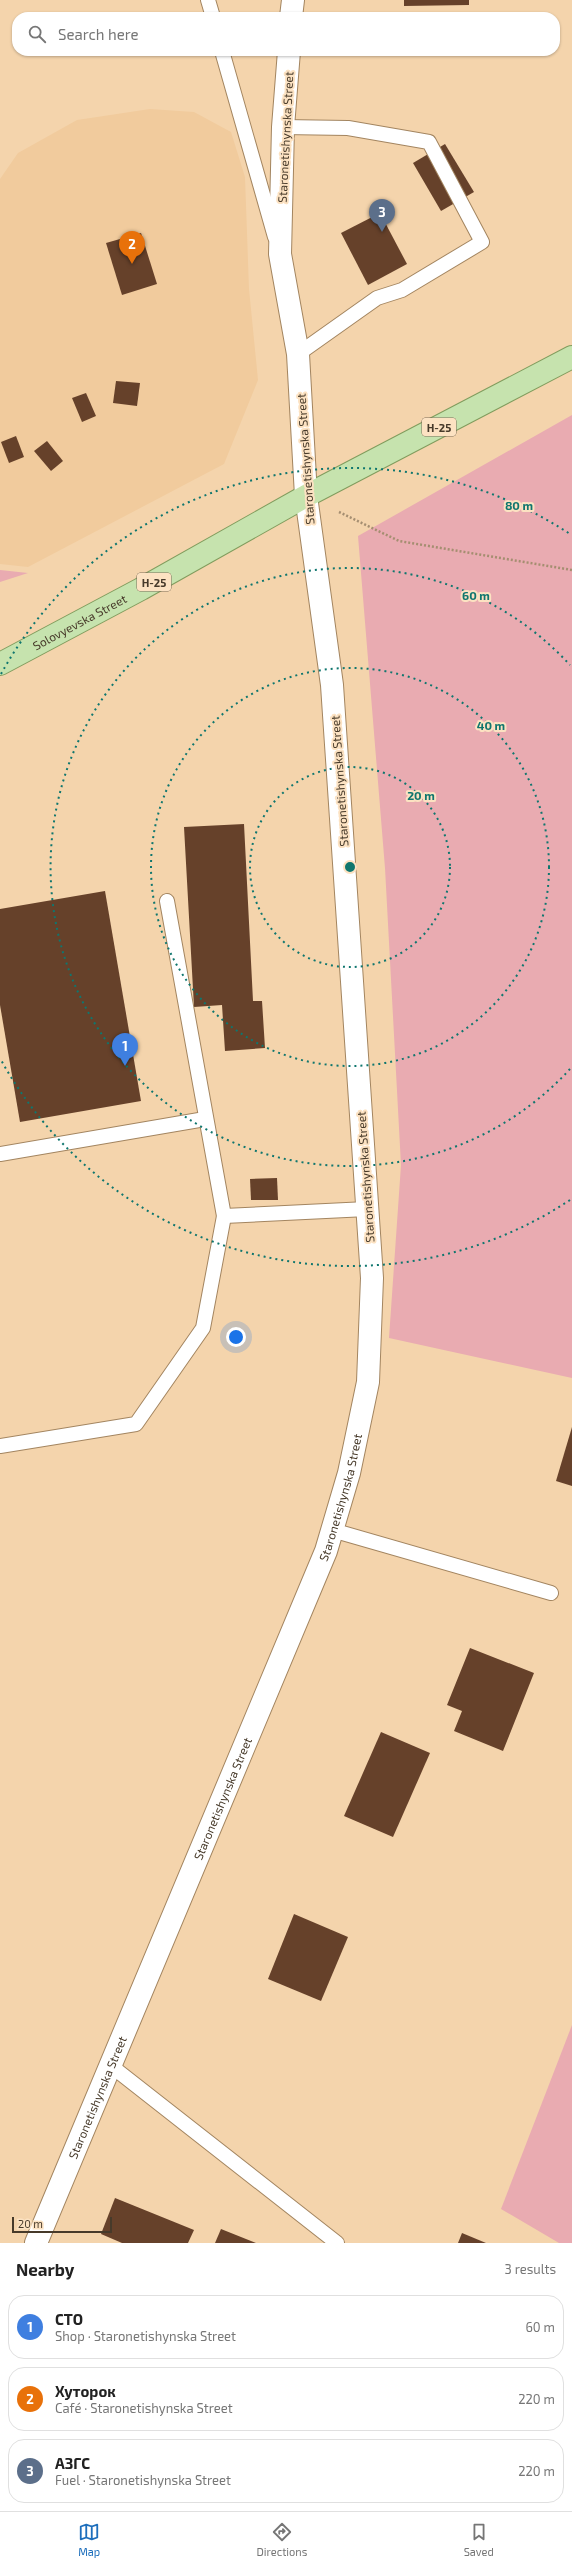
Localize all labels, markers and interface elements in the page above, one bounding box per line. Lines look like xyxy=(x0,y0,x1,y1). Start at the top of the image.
search box xyxy=(12,12,560,56)
icon: search xyxy=(26,23,48,45)
text: Search here xyxy=(58,25,139,43)
street label: Staronetishynska Street xyxy=(275,71,295,203)
pin: 3 xyxy=(369,199,395,232)
pin: 2 xyxy=(119,231,145,264)
street label: Staronetishynska Street xyxy=(293,393,317,525)
road number: Н-25 xyxy=(422,418,456,436)
text: 80 m xyxy=(505,498,533,512)
road number: Н-25 xyxy=(137,573,171,591)
text: 60 m xyxy=(462,588,490,602)
street label: Solovyevska Street xyxy=(30,591,129,652)
street label: Staronetishynska Street xyxy=(327,715,351,847)
text: 40 m xyxy=(477,718,505,732)
text: 20 m xyxy=(407,788,435,802)
centre of rings xyxy=(343,860,357,874)
pin: 1 xyxy=(112,1033,138,1066)
street label: Staronetishynska Street xyxy=(353,1111,377,1243)
your location xyxy=(226,1327,246,1347)
street label: Staronetishynska Street xyxy=(316,1432,364,1563)
street label: Staronetishynska Street xyxy=(190,1735,254,1862)
street label: Staronetishynska Street xyxy=(65,2033,129,2161)
scale bar xyxy=(12,2215,112,2234)
text: 20 m xyxy=(18,2217,43,2230)
text: Nearby xyxy=(16,2259,74,2279)
text: 3 results xyxy=(505,2261,556,2277)
text: СТО xyxy=(55,2310,83,2328)
text: 1 xyxy=(27,2319,33,2335)
text: 60 m xyxy=(525,2319,555,2335)
text: Shop · Staronetishynska Street xyxy=(55,2328,236,2344)
text: Хуторок xyxy=(55,2382,116,2400)
text: 2 xyxy=(26,2391,34,2407)
text: 220 m xyxy=(518,2391,555,2407)
text: Café · Staronetishynska Street xyxy=(55,2400,233,2416)
text: АЗГС xyxy=(55,2454,90,2472)
text: 3 xyxy=(26,2463,34,2479)
text: 220 m xyxy=(518,2463,555,2479)
text: Fuel · Staronetishynska Street xyxy=(55,2472,231,2488)
tab: Map xyxy=(78,2521,100,2558)
tab: Directions xyxy=(257,2521,307,2558)
tab: Saved xyxy=(464,2521,494,2558)

